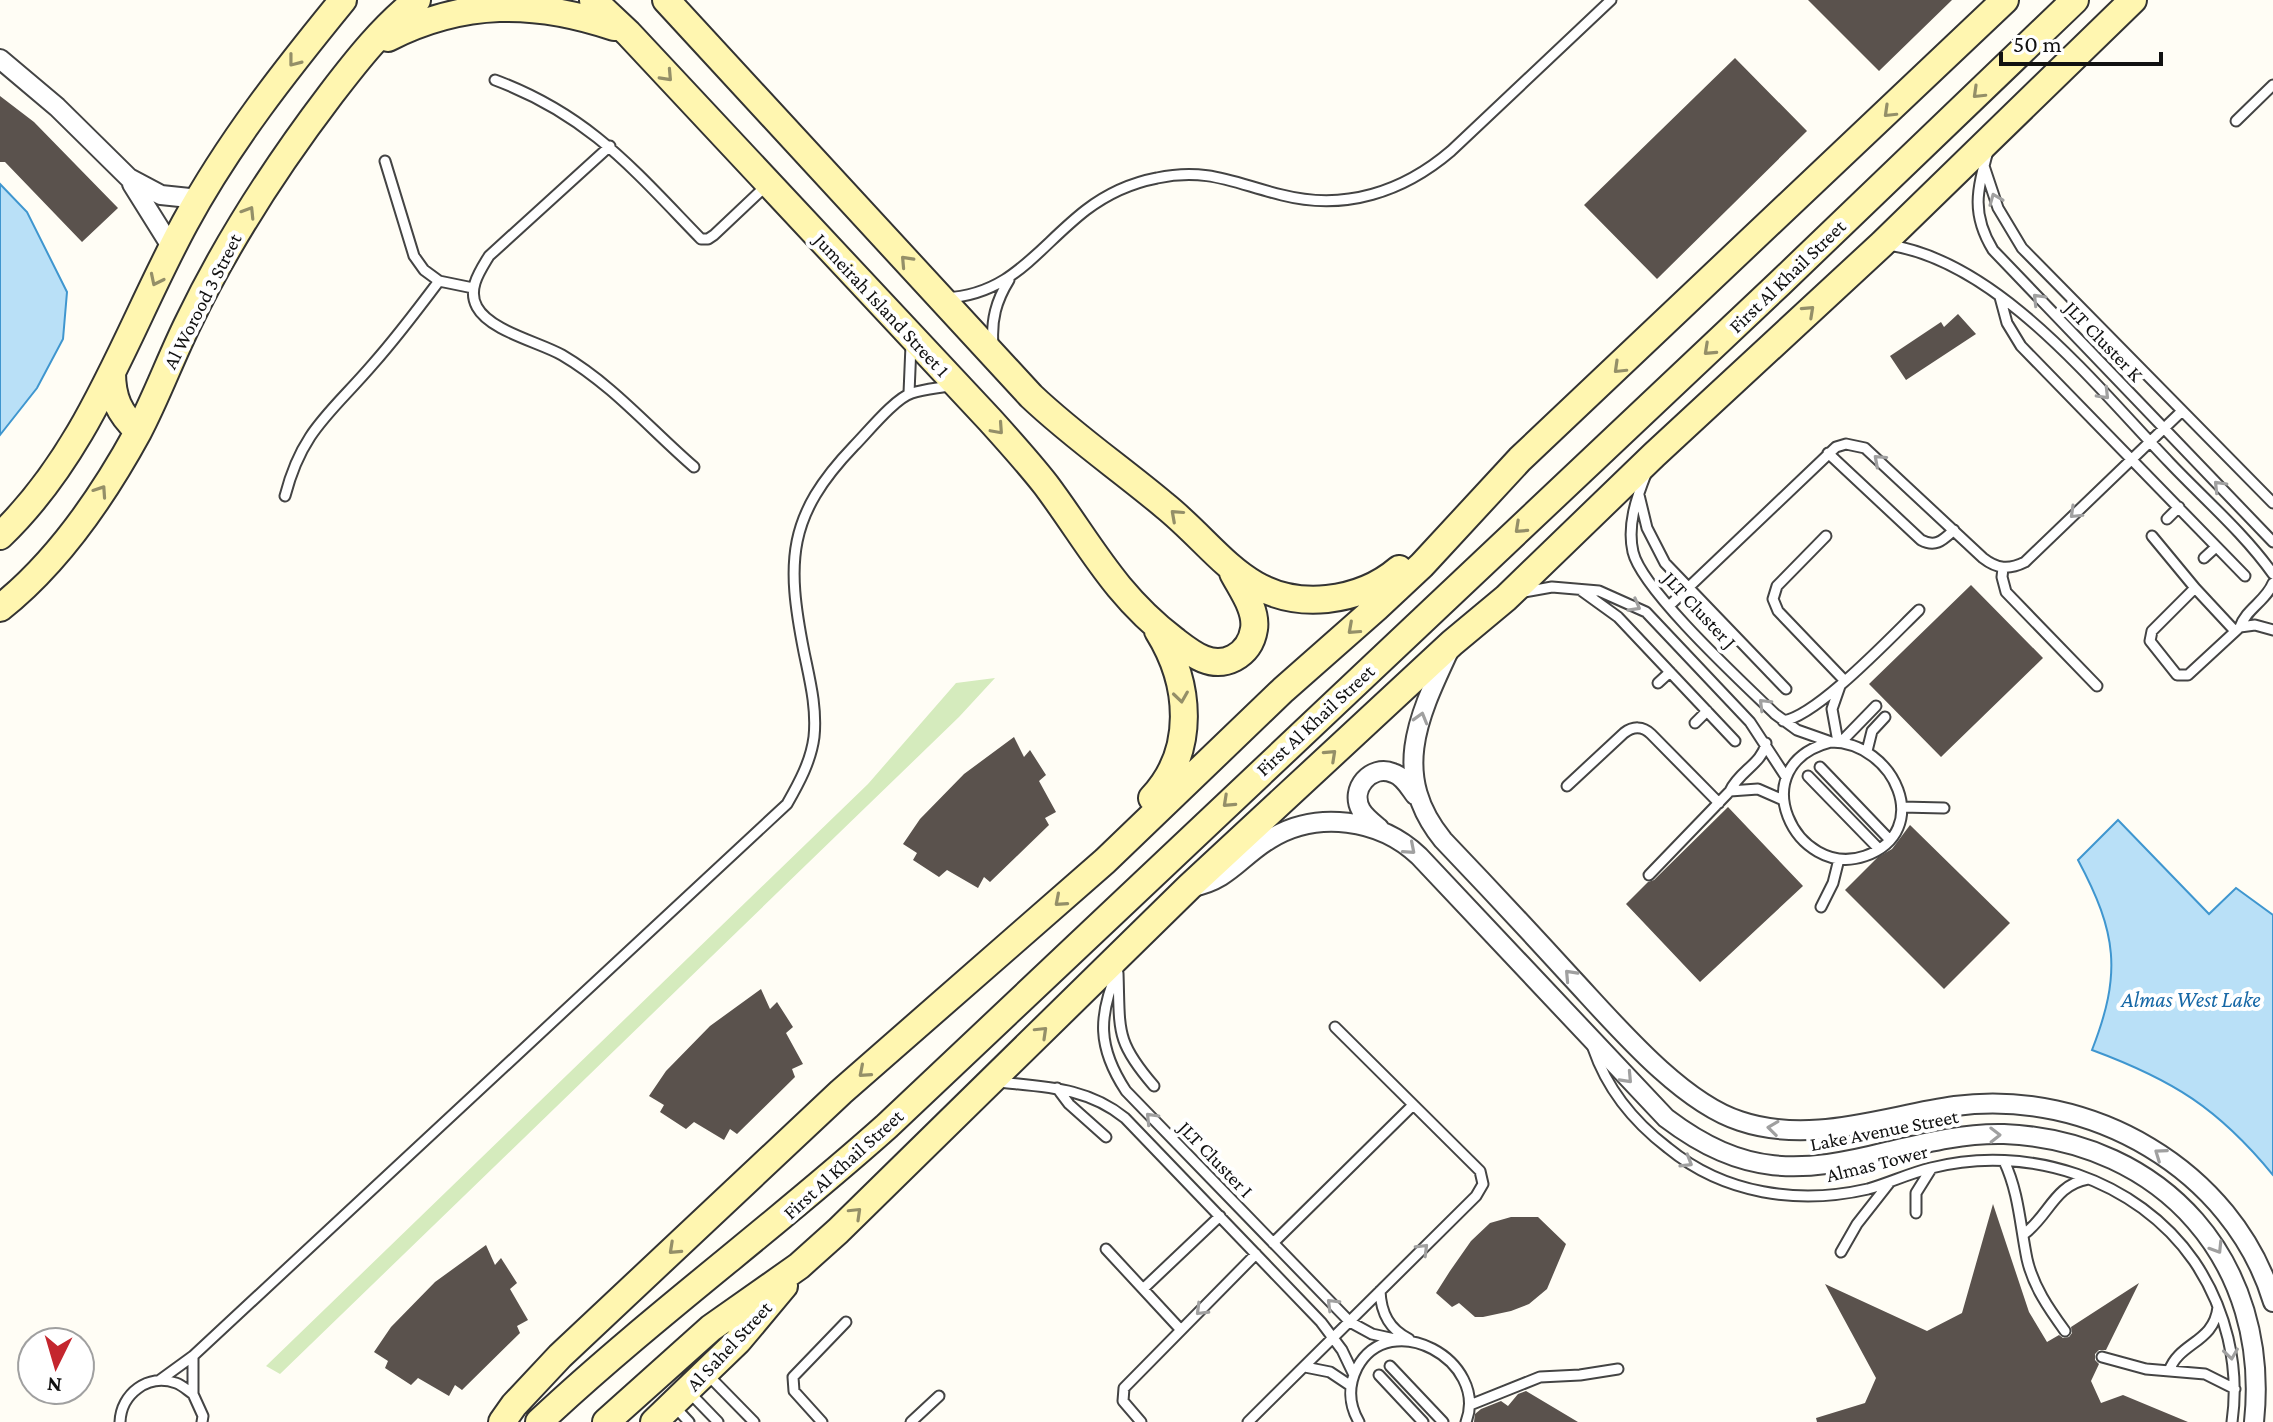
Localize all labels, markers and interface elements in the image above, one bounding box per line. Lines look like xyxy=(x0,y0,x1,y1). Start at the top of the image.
scale bar xyxy=(2001,16,2161,66)
text: 50 m xyxy=(2013,30,2062,57)
one-way arrow xyxy=(290,52,304,67)
one-way arrow xyxy=(658,66,672,81)
one-way arrow xyxy=(1973,84,1987,98)
one-way arrow xyxy=(1883,103,1898,117)
one-way arrow xyxy=(1988,193,2005,207)
one-way arrow xyxy=(239,206,255,221)
street label: First Al Khail Street xyxy=(1724,215,1850,337)
street label: Jumeirah Island Street 1 xyxy=(808,227,954,382)
street label: Al Worood 3 Street xyxy=(158,229,246,372)
one-way arrow xyxy=(902,255,916,270)
one-way arrow xyxy=(151,272,166,287)
one-way arrow xyxy=(2033,294,2048,308)
street label: JLT Cluster K xyxy=(2058,295,2148,387)
one-way arrow xyxy=(1799,307,1814,321)
one-way arrow xyxy=(1704,340,1718,355)
one-way arrow xyxy=(1614,359,1628,374)
one-way arrow xyxy=(2094,385,2109,399)
one-way arrow xyxy=(989,420,1004,434)
one-way arrow xyxy=(1874,454,1888,469)
one-way arrow xyxy=(2214,481,2228,495)
one-way arrow xyxy=(91,485,106,499)
one-way arrow xyxy=(2070,504,2084,518)
one-way arrow xyxy=(1171,510,1186,525)
one-way arrow xyxy=(1514,518,1529,532)
street label: JLT Cluster J xyxy=(1657,566,1741,654)
one-way arrow xyxy=(1626,597,1641,612)
one-way arrow xyxy=(1348,619,1363,633)
street label: First Al Khail Street xyxy=(1252,659,1379,780)
one-way arrow xyxy=(1172,690,1189,704)
one-way arrow xyxy=(1759,699,1774,713)
one-way arrow xyxy=(1411,712,1428,726)
one-way arrow xyxy=(1321,750,1336,764)
one-way arrow xyxy=(1223,792,1237,807)
one-way arrow xyxy=(1401,839,1415,853)
one-way arrow xyxy=(1054,891,1069,905)
one-way arrow xyxy=(1564,970,1579,984)
water label: Almas West Lake xyxy=(2120,987,2261,1012)
one-way arrow xyxy=(1033,1026,1047,1041)
one-way arrow xyxy=(859,1062,874,1077)
one-way arrow xyxy=(1618,1069,1633,1083)
street label: First Al Khail Street xyxy=(779,1104,908,1223)
street label: Lake Avenue Street xyxy=(1808,1105,1960,1155)
one-way arrow xyxy=(1146,1113,1160,1127)
street label: JLT Cluster I xyxy=(1172,1115,1258,1202)
one-way arrow xyxy=(1766,1119,1779,1136)
one-way arrow xyxy=(1989,1126,2002,1144)
street label: Almas Tower xyxy=(1824,1140,1930,1186)
one-way arrow xyxy=(2154,1149,2168,1164)
one-way arrow xyxy=(1678,1152,1693,1167)
one-way arrow xyxy=(847,1208,861,1223)
one-way arrow xyxy=(2207,1239,2222,1254)
one-way arrow xyxy=(669,1240,683,1255)
one-way arrow xyxy=(1414,1243,1428,1258)
street label: Al Sahel Street xyxy=(682,1296,776,1395)
one-way arrow xyxy=(1327,1299,1341,1313)
one-way arrow xyxy=(1196,1300,1210,1315)
north arrow xyxy=(16,1326,96,1406)
one-way arrow xyxy=(2222,1347,2239,1361)
text: N xyxy=(46,1372,63,1399)

